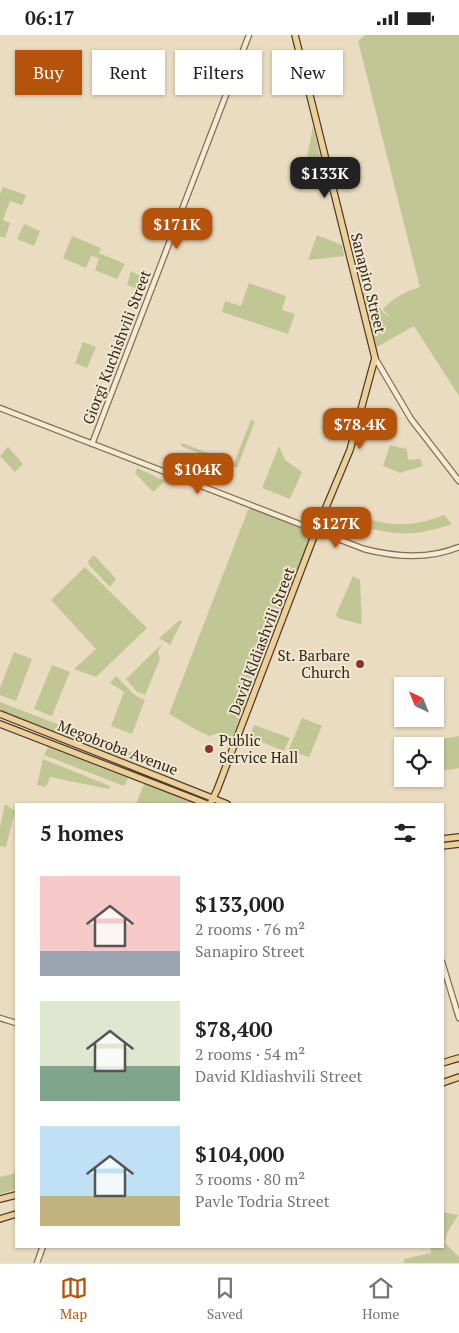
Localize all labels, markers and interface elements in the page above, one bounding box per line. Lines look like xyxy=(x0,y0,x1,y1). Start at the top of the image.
text: 06:17 xyxy=(25,5,74,30)
chip: Buy xyxy=(15,50,82,95)
chip: Rent xyxy=(92,50,165,95)
chip: Filters xyxy=(175,50,262,95)
chip: New xyxy=(272,50,343,95)
pin: $133K xyxy=(290,156,360,199)
text: $133K xyxy=(301,162,349,184)
pin: $171K xyxy=(142,207,212,250)
text: $171K xyxy=(153,213,201,235)
street label: Sanapiro Street xyxy=(347,231,391,336)
street label: Giorgi Kuchishvili Street xyxy=(77,267,155,427)
pin: $78.4K xyxy=(319,407,401,450)
text: $78.4K xyxy=(334,413,386,435)
pin: $104K xyxy=(163,453,233,495)
text: $104K xyxy=(174,458,222,480)
pin: $127K xyxy=(301,507,371,549)
text: $127K xyxy=(312,512,360,534)
street label: David Kldiashvili Street xyxy=(224,564,299,718)
place label: St. Barbare Church xyxy=(278,645,350,682)
marker: St. Barbare Church xyxy=(354,658,366,670)
north arrow xyxy=(394,677,444,727)
map controls xyxy=(394,677,444,787)
street label: Megobroba Avenue xyxy=(55,715,181,779)
place label: Public Service Hall xyxy=(219,730,298,767)
button: locate xyxy=(394,737,444,787)
marker: Public Service Hall xyxy=(203,743,215,755)
text: 5 homes xyxy=(40,819,124,847)
icon: filters xyxy=(391,819,419,847)
text: $133,000 xyxy=(195,890,284,918)
icon: home xyxy=(80,896,140,956)
text: 2 rooms · 76 m² xyxy=(195,918,305,940)
text: Sanapiro Street xyxy=(195,940,305,962)
text: $78,400 xyxy=(195,1015,273,1043)
icon: home xyxy=(80,1021,140,1081)
text: 2 rooms · 54 m² xyxy=(195,1043,305,1065)
text: David Kldiashvili Street xyxy=(195,1065,363,1087)
text: $104,000 xyxy=(195,1140,284,1168)
icon: home xyxy=(80,1146,140,1206)
text: 3 rooms · 80 m² xyxy=(195,1168,305,1190)
text: Pavle Todria Street xyxy=(195,1190,330,1212)
tab: Map xyxy=(60,1274,88,1323)
tab: Saved xyxy=(207,1274,243,1323)
tab: Home xyxy=(362,1274,399,1323)

